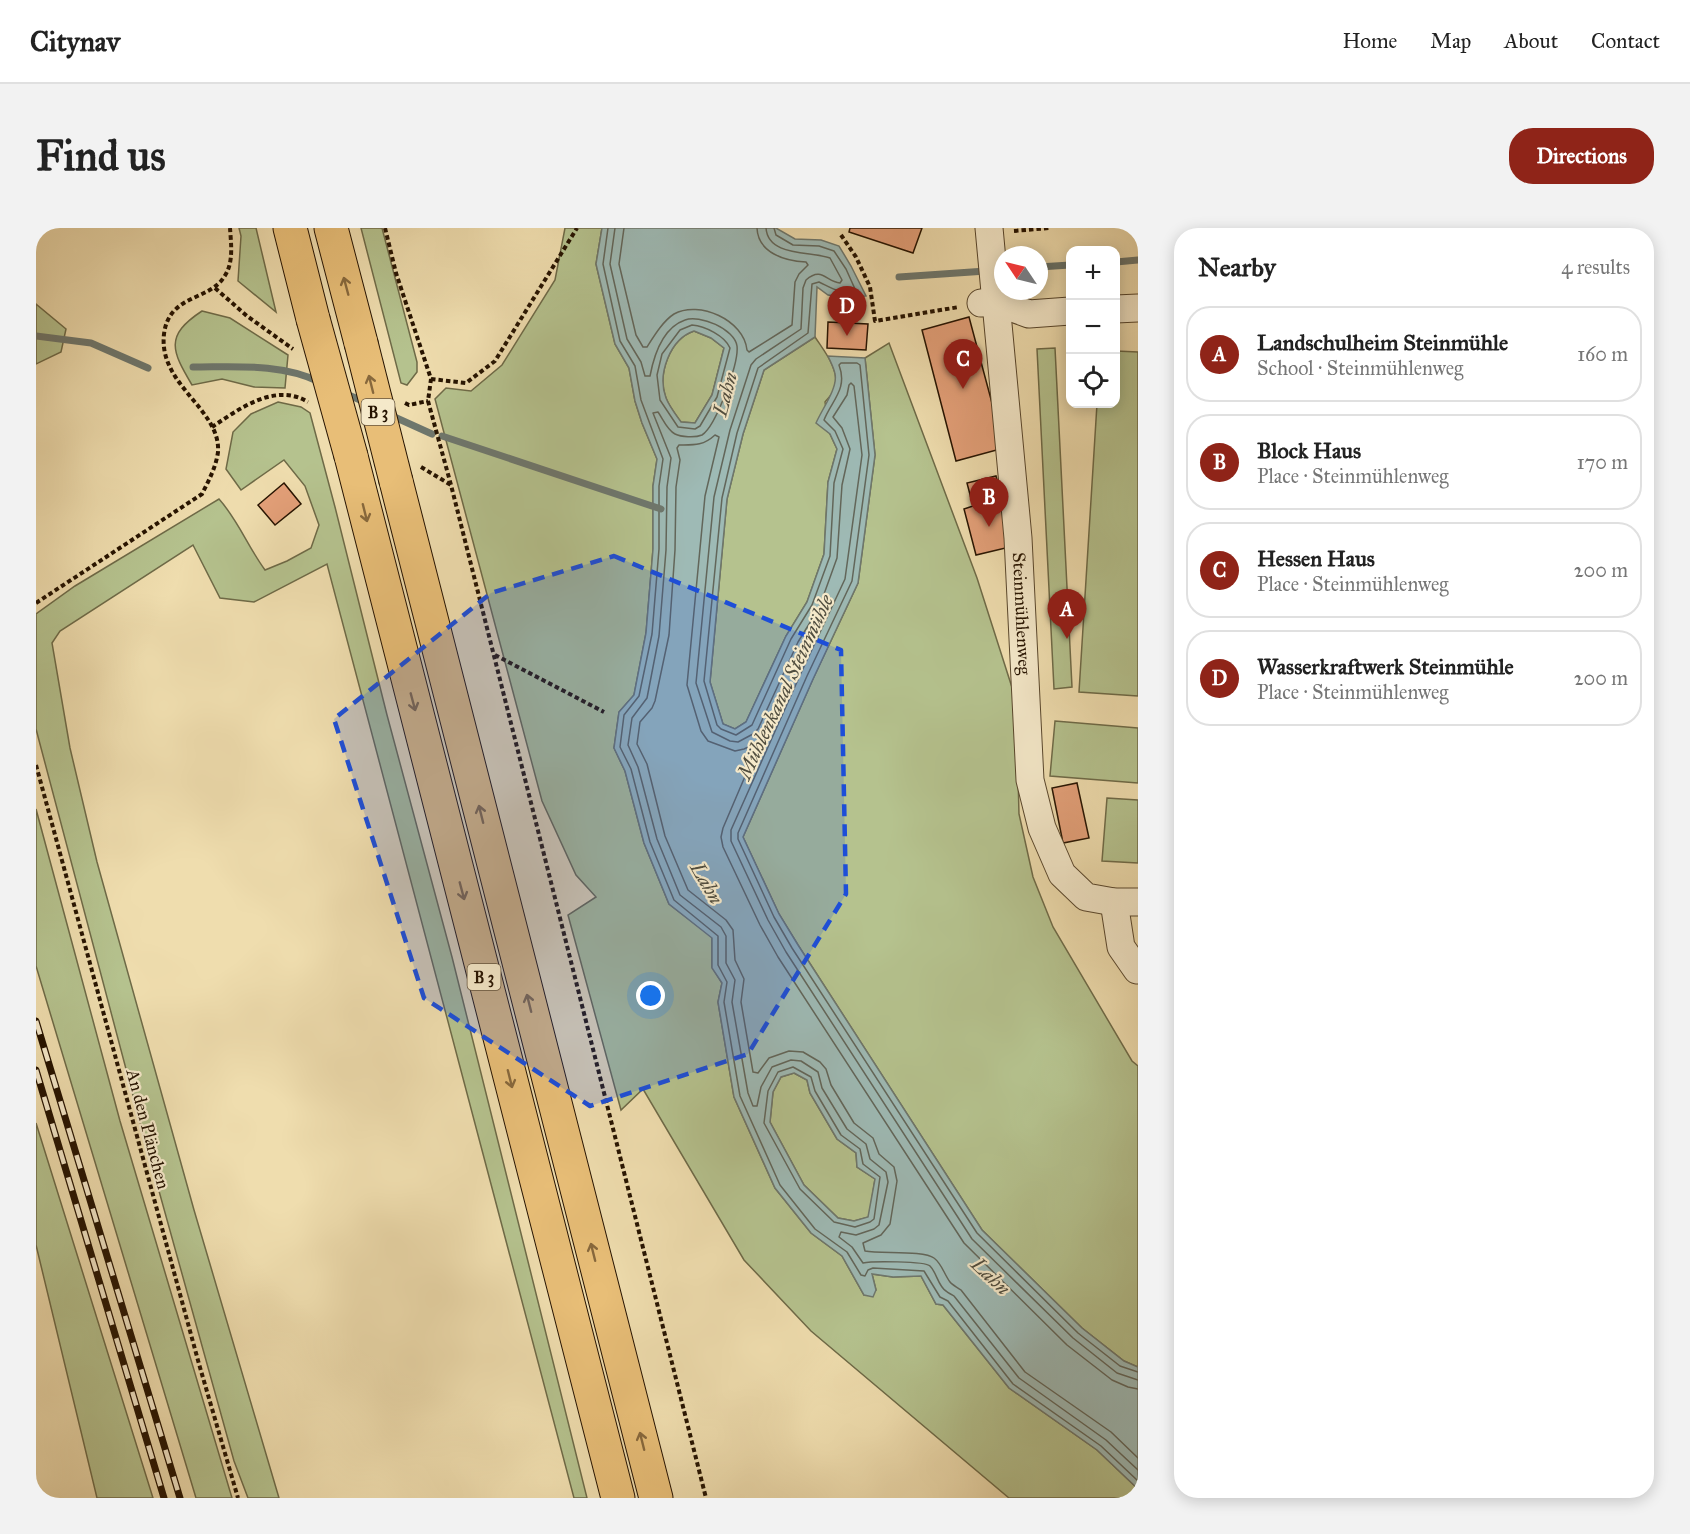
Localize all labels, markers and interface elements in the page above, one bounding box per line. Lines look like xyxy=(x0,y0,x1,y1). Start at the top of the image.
text: Citynav xyxy=(30,24,120,59)
text: Home xyxy=(1342,28,1397,54)
text: Map xyxy=(1430,28,1471,54)
text: About xyxy=(1504,28,1558,54)
text: Contact xyxy=(1591,28,1660,54)
button: Directions xyxy=(1509,128,1654,184)
text: Find us xyxy=(36,130,166,182)
north arrow xyxy=(994,246,1048,300)
map controls xyxy=(1066,246,1120,408)
button: + xyxy=(1066,246,1120,300)
text: Nearby xyxy=(1198,251,1276,283)
text: 4 results xyxy=(1561,255,1630,279)
one-way arrow xyxy=(340,277,352,296)
pin: D xyxy=(828,286,866,336)
button: − xyxy=(1066,300,1120,354)
text: Landschulheim Steinmühle xyxy=(1257,329,1508,356)
pin: C xyxy=(944,340,982,389)
text: A xyxy=(1213,342,1226,366)
text: 160 m xyxy=(1577,342,1628,366)
button: locate xyxy=(1066,354,1120,408)
text: School · Steinmühlenweg xyxy=(1257,356,1463,380)
water label: Lahn xyxy=(707,369,742,420)
one-way arrow xyxy=(365,374,377,393)
road number: B 3 xyxy=(362,399,394,425)
text: Block Haus xyxy=(1257,437,1361,464)
text: B xyxy=(1213,450,1226,474)
text: 170 m xyxy=(1577,450,1628,474)
text: Place · Steinmühlenweg xyxy=(1257,464,1449,488)
pin: B xyxy=(970,478,1008,527)
one-way arrow xyxy=(360,503,372,522)
text: Hessen Haus xyxy=(1257,545,1375,572)
street label: Steinmühlenweg xyxy=(1008,552,1036,676)
text: C xyxy=(1213,558,1226,582)
text: 200 m xyxy=(1574,558,1628,582)
text: Place · Steinmühlenweg xyxy=(1257,572,1449,596)
pin: A xyxy=(1048,590,1086,639)
water label: Mühlenkanal Steinmühle xyxy=(731,591,839,785)
text: Wasserkraftwerk Steinmühle xyxy=(1257,653,1514,680)
text: D xyxy=(1212,666,1227,690)
text: 200 m xyxy=(1574,666,1628,690)
text: Place · Steinmühlenweg xyxy=(1257,680,1449,704)
one-way arrow xyxy=(407,692,419,711)
one-way arrow xyxy=(474,804,486,823)
water label: Lahn xyxy=(685,857,729,909)
one-way arrow xyxy=(456,881,468,900)
road number: B 3 xyxy=(468,964,500,990)
your location xyxy=(636,981,665,1010)
one-way arrow xyxy=(523,993,534,1012)
street label: An den Plänchen xyxy=(121,1066,175,1192)
one-way arrow xyxy=(505,1070,517,1089)
one-way arrow xyxy=(587,1243,599,1262)
water label: Lahn xyxy=(966,1251,1016,1300)
one-way arrow xyxy=(636,1432,647,1451)

